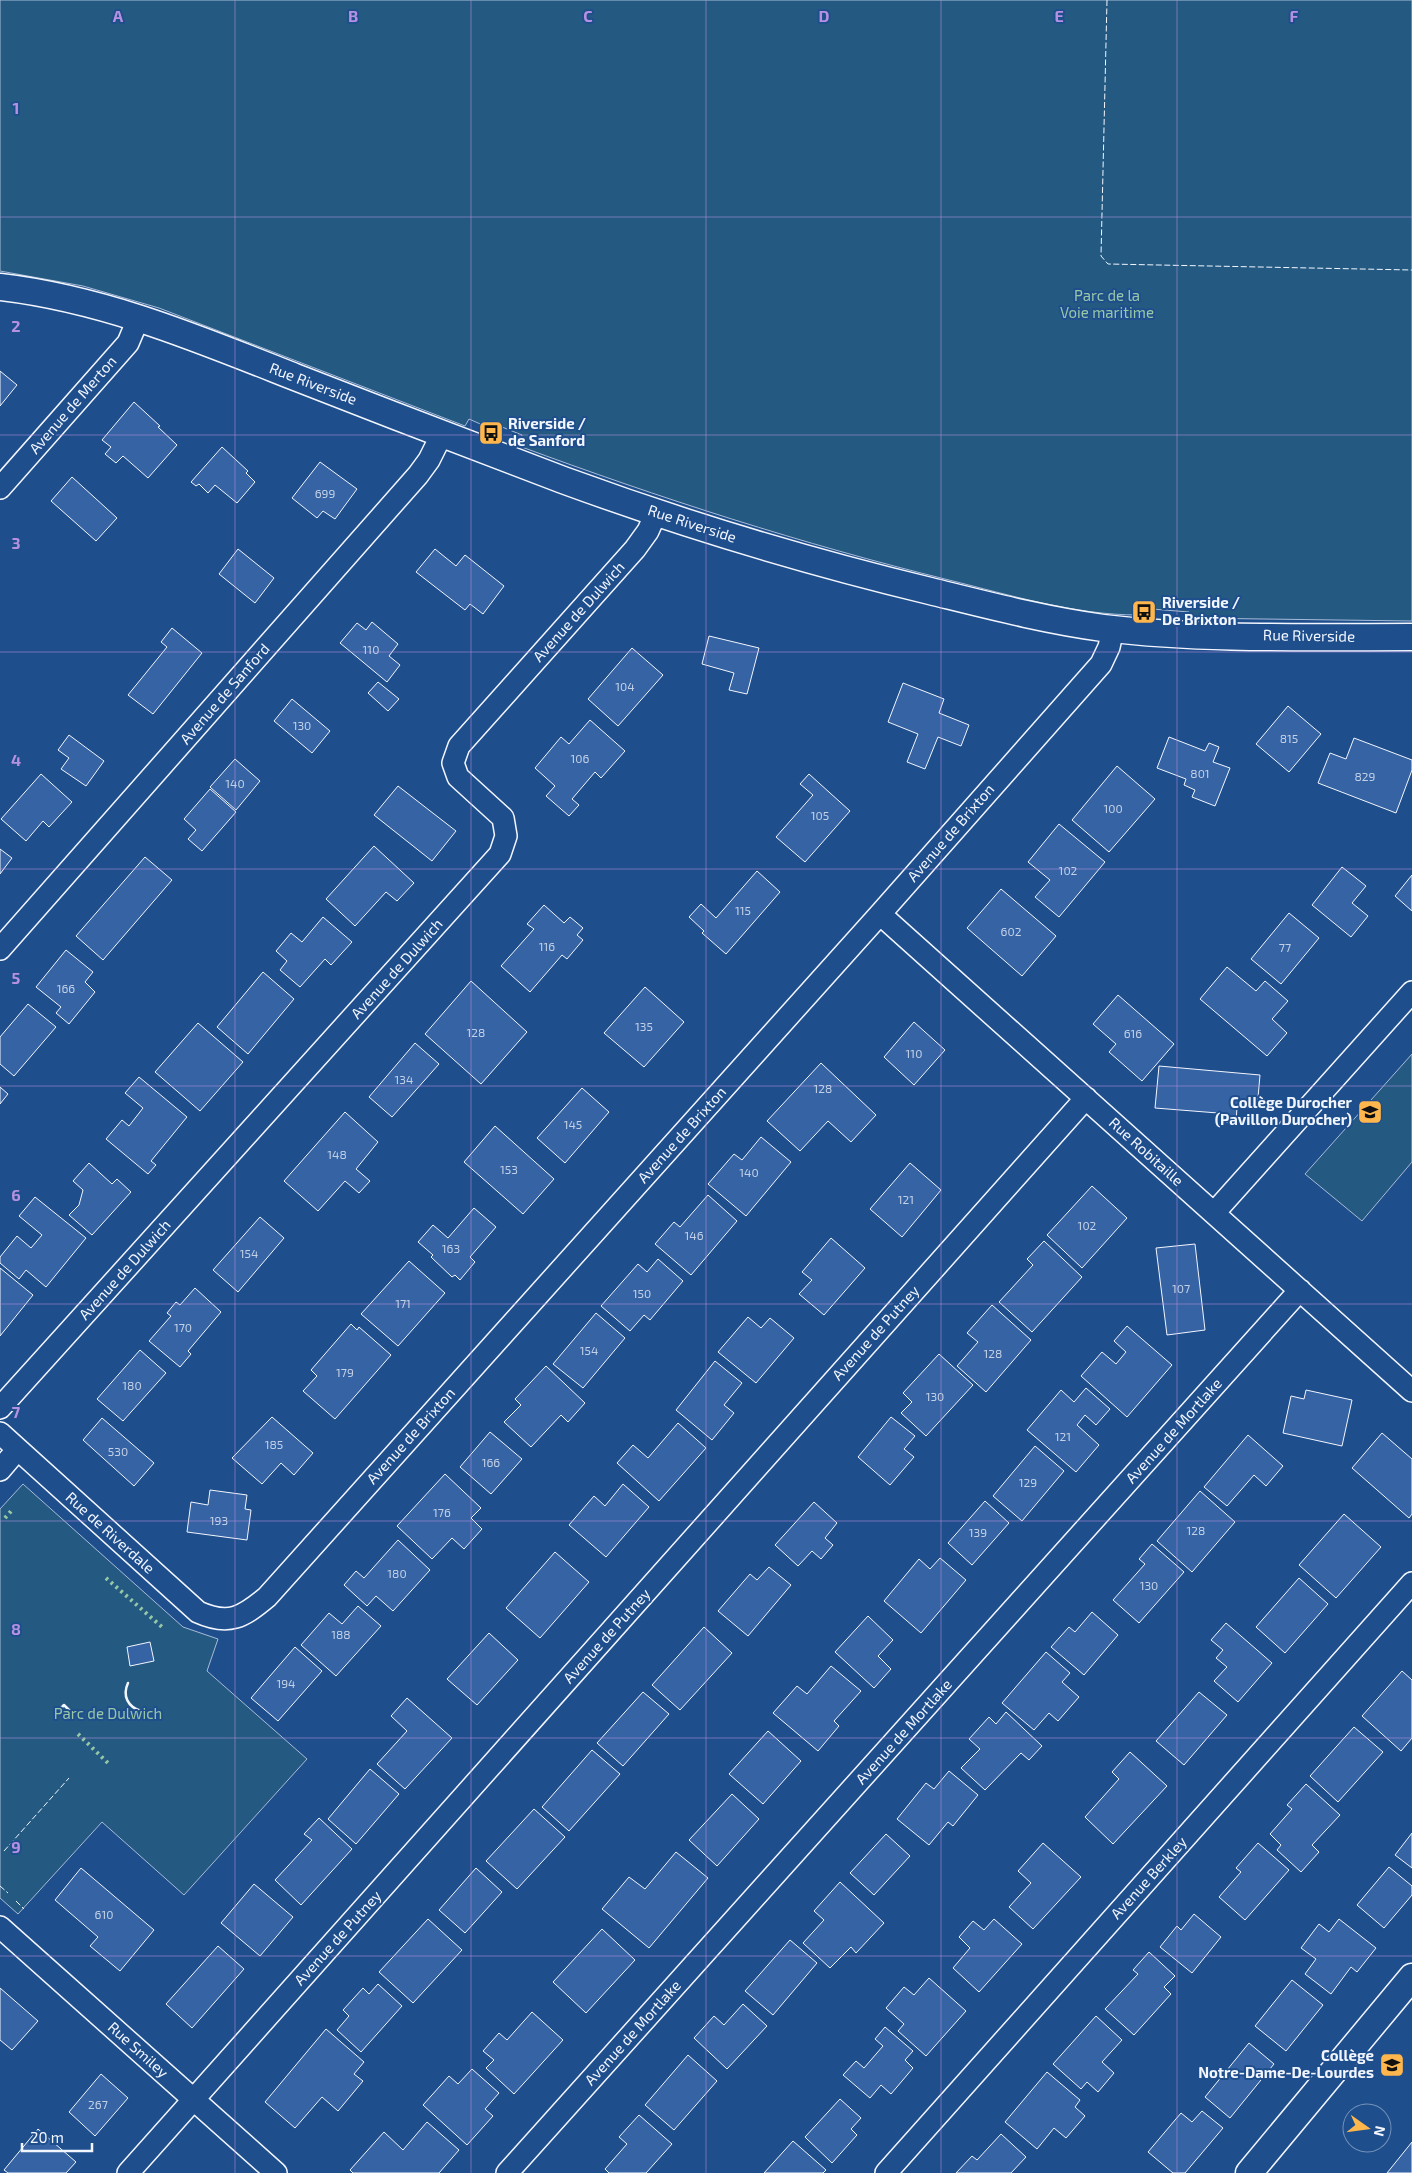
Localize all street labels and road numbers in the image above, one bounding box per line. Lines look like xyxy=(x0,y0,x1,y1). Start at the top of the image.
street label: Avenue de Merton xyxy=(25,352,120,457)
street label: Rue Riverside xyxy=(267,358,360,408)
street label: Rue Riverside xyxy=(646,500,739,546)
street label: Avenue de Dulwich xyxy=(529,558,628,665)
street label: Rue Riverside xyxy=(1263,625,1355,645)
street label: Avenue de Sanford xyxy=(176,639,273,747)
street label: Avenue de Brixton xyxy=(903,780,998,885)
street label: Avenue de Dulwich xyxy=(347,915,446,1022)
street label: Avenue de Brixton xyxy=(633,1082,729,1186)
street label: Rue Robitaille xyxy=(1106,1113,1188,1189)
street label: Avenue de Dulwich xyxy=(75,1216,174,1323)
street label: Avenue de Putney xyxy=(828,1281,923,1383)
street label: Avenue de Mortlake xyxy=(1121,1374,1225,1487)
street label: Avenue de Brixton xyxy=(362,1383,458,1487)
street label: Rue de Riverdale xyxy=(63,1488,159,1577)
street label: Avenue de Putney xyxy=(559,1584,654,1686)
street label: Avenue de Mortlake xyxy=(851,1675,955,1788)
street label: Avenue Berkley xyxy=(1106,1832,1190,1922)
street label: Avenue de Putney xyxy=(290,1886,385,1988)
street label: Avenue de Mortlake xyxy=(580,1976,684,2089)
street label: Rue Smiley xyxy=(105,2018,173,2081)

